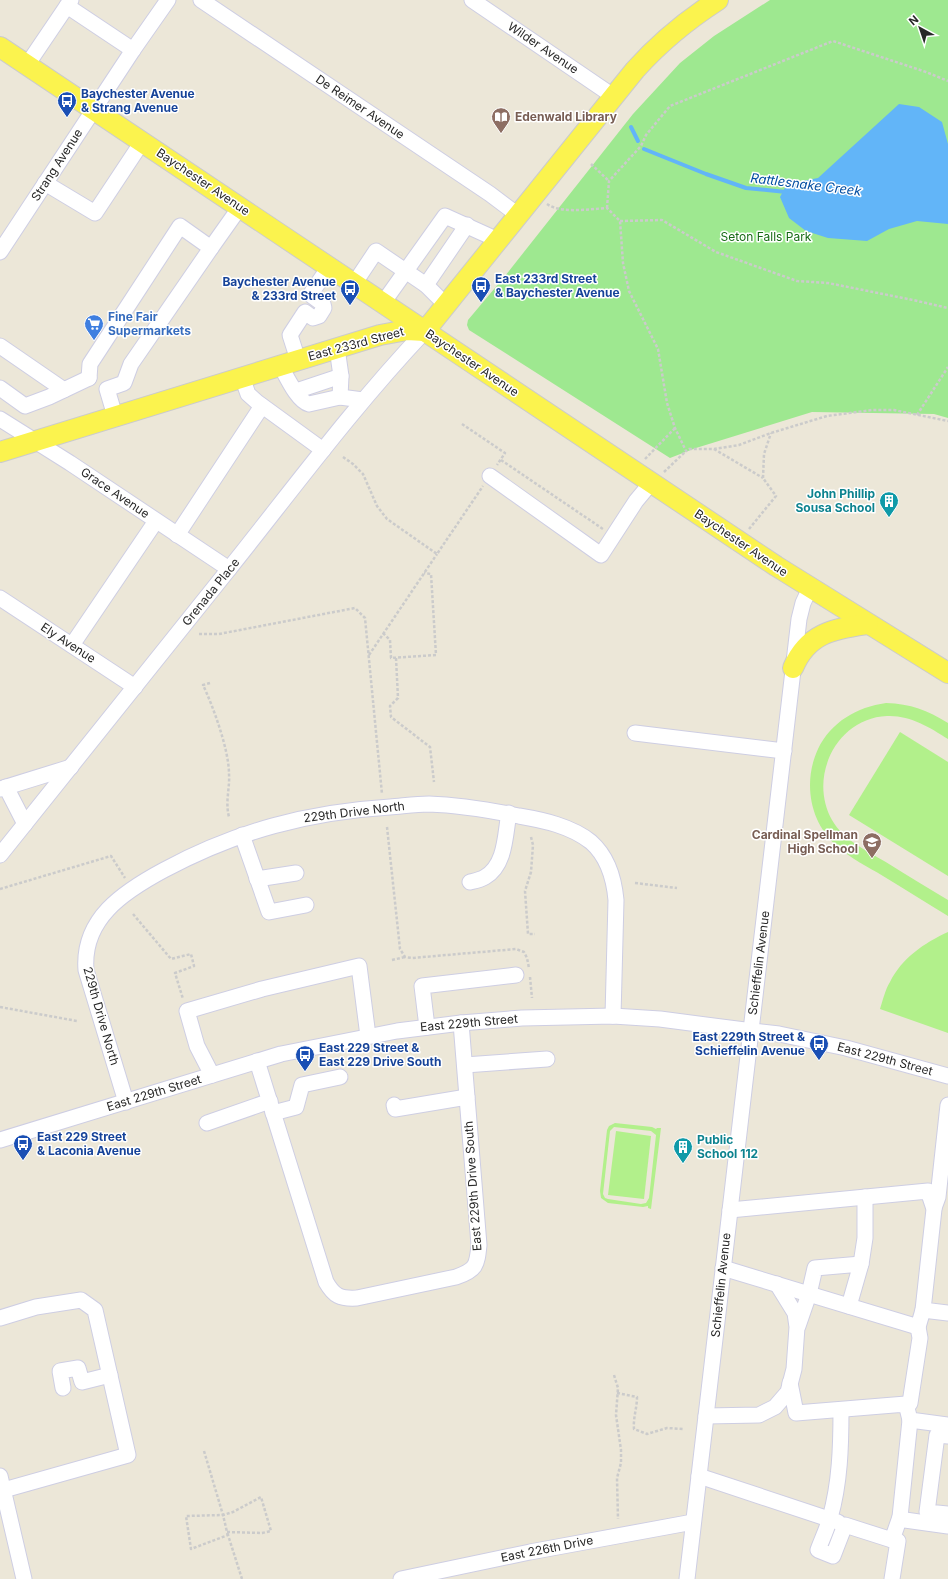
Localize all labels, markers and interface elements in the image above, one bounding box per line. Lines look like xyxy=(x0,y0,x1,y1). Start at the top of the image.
north arrow xyxy=(900,8,940,48)
text: N xyxy=(906,12,921,28)
street label: Wilder Avenue xyxy=(505,18,581,77)
street label: De Reimer Avenue xyxy=(313,71,408,142)
place label: Baychester Avenue & Strang Avenue xyxy=(81,86,195,115)
bus stop icon: Baychester Avenue & Strang Avenue xyxy=(56,90,78,118)
library icon: Edenwald Library xyxy=(490,106,512,134)
place label: Edenwald Library xyxy=(515,109,618,124)
street label: Strang Avenue xyxy=(28,126,85,204)
street label: Baychester Avenue xyxy=(154,145,253,218)
water label: Rattlesnake Creek xyxy=(750,169,863,199)
park label: Seton Falls Park xyxy=(721,229,812,244)
place label: East 233rd Street & Baychester Avenue xyxy=(495,271,620,300)
place label: Baychester Avenue & 233rd Street xyxy=(222,274,337,303)
bus stop icon: East 233rd Street & Baychester Avenue xyxy=(470,275,492,303)
bus stop icon: Baychester Avenue & 233rd Street xyxy=(339,278,361,306)
place label: Fine Fair Supermarkets xyxy=(108,309,191,338)
supermarket icon: Fine Fair Supermarkets xyxy=(83,313,105,341)
street label: East 233rd Street xyxy=(306,323,406,364)
street label: Baychester Avenue xyxy=(423,326,522,399)
street label: Grace Avenue xyxy=(78,464,152,521)
place label: John Phillip Sousa School xyxy=(795,486,875,515)
building icon: John Phillip Sousa School xyxy=(878,490,900,518)
street label: Baychester Avenue xyxy=(692,506,791,579)
street label: Grenada Place xyxy=(179,555,242,629)
street label: Ely Avenue xyxy=(38,619,99,666)
street label: 229th Drive North xyxy=(303,798,405,825)
place label: Cardinal Spellman High School xyxy=(752,827,858,856)
school or university icon: Cardinal Spellman High School xyxy=(861,831,883,859)
street label: Schieffelin Avenue xyxy=(745,910,772,1016)
street label: 229th Drive North xyxy=(80,965,123,1067)
street label: East 229th Street xyxy=(419,1011,519,1034)
place label: East 229th Street & Schieffelin Avenue xyxy=(692,1029,805,1058)
bus stop icon: East 229th Street & Schieffelin Avenue xyxy=(808,1033,830,1061)
street label: East 229th Street xyxy=(836,1039,935,1078)
place label: East 229 Street & East 229 Drive South xyxy=(319,1040,441,1069)
bus stop icon: East 229 Street & East 229 Drive South xyxy=(294,1044,316,1072)
street label: East 229th Street xyxy=(105,1071,203,1114)
street label: East 229th Drive South xyxy=(460,1120,485,1252)
place label: East 229 Street & Laconia Avenue xyxy=(37,1129,141,1158)
place label: Public School 112 xyxy=(697,1132,758,1161)
bus stop icon: East 229 Street & Laconia Avenue xyxy=(12,1133,34,1161)
building icon: Public School 112 xyxy=(672,1136,694,1164)
street label: Schieffelin Avenue xyxy=(708,1232,733,1338)
street label: East 226th Drive xyxy=(499,1532,594,1565)

